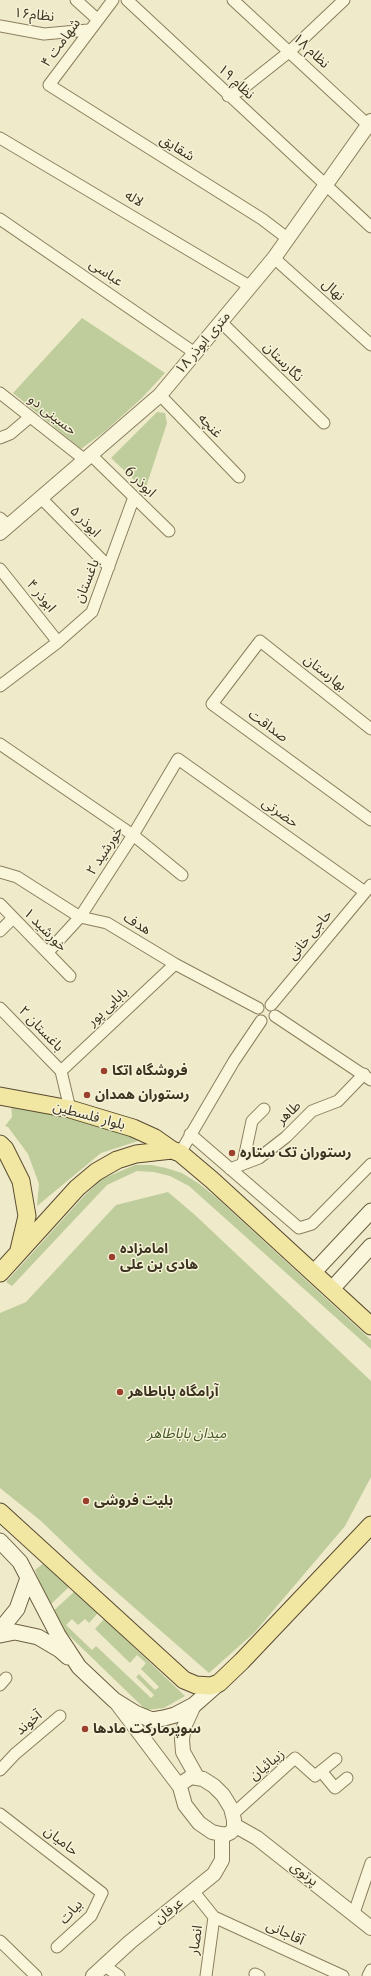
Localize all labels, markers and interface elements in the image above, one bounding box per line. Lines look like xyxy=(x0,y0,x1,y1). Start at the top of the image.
street label: نظام۱۶ xyxy=(13,5,55,25)
street label: شهامت ۴ xyxy=(38,15,84,71)
street label: نظام ۱۸ xyxy=(289,30,333,72)
street label: نظام ۱۹ xyxy=(214,61,258,103)
street label: شقایق xyxy=(157,131,197,165)
street label: لاله xyxy=(122,187,146,211)
street label: عباسی xyxy=(86,256,126,290)
street label: نهال xyxy=(318,276,348,304)
street label: ۱۸ متری ابوذر xyxy=(172,308,234,378)
street label: نگارستان xyxy=(260,339,306,385)
street label: حسینی دو xyxy=(24,391,80,439)
street label: غنچه xyxy=(194,410,226,442)
street label: ابوذر 6 xyxy=(121,463,159,501)
street label: ابوذر ۵ xyxy=(66,503,104,541)
street label: باغستان xyxy=(71,557,103,605)
street label: ابوذر ۴ xyxy=(23,576,59,616)
street label: بهارستان xyxy=(300,651,350,695)
street label: صداقت xyxy=(245,706,291,746)
street label: حضرتی xyxy=(258,794,302,832)
street label: خورشید ۲ xyxy=(83,824,127,878)
street label: خورشید ۱ xyxy=(20,905,70,955)
street label: حاجی خانی xyxy=(284,906,336,964)
street label: هدف xyxy=(120,909,154,939)
street label: بابایی پور xyxy=(84,984,132,1030)
street label: باغستان ۲ xyxy=(15,1003,67,1055)
place label: فروشگاه اتکا xyxy=(112,1063,188,1079)
marker: فروشگاه اتکا xyxy=(99,1066,109,1076)
place label: رستوران همدان xyxy=(95,1087,189,1103)
marker: رستوران همدان xyxy=(82,1090,92,1100)
street label: بلوار فلسطین xyxy=(51,1098,127,1134)
street label: طاهر xyxy=(273,1098,305,1128)
place label: رستوران تک ستاره xyxy=(240,1145,351,1161)
marker: رستوران تک ستاره xyxy=(227,1148,237,1158)
place label: امامزاده هادی بن علی xyxy=(120,1241,198,1274)
marker: امامزاده هادی بن علی xyxy=(107,1252,117,1262)
place label: آرامگاه باباطاهر xyxy=(128,1384,218,1400)
marker: آرامگاه باباطاهر xyxy=(115,1387,125,1397)
park label: میدان باباطاهر xyxy=(148,1426,226,1442)
place label: بلیت فروشی xyxy=(94,1493,173,1509)
marker: بلیت فروشی xyxy=(81,1496,91,1506)
street label: آخوند xyxy=(12,1707,46,1739)
place label: سوپرمارکت مادها xyxy=(93,1721,201,1737)
marker: سوپرمارکت مادها xyxy=(80,1724,90,1734)
street label: زیبائیان xyxy=(246,1746,288,1784)
street label: حامیان xyxy=(41,1823,81,1859)
street label: پرتوی xyxy=(287,1858,321,1890)
street label: عرفان xyxy=(151,1895,187,1927)
street label: بیات xyxy=(56,1896,86,1928)
street label: آقاجانی xyxy=(263,1917,307,1949)
street label: انصار xyxy=(186,1924,206,1956)

